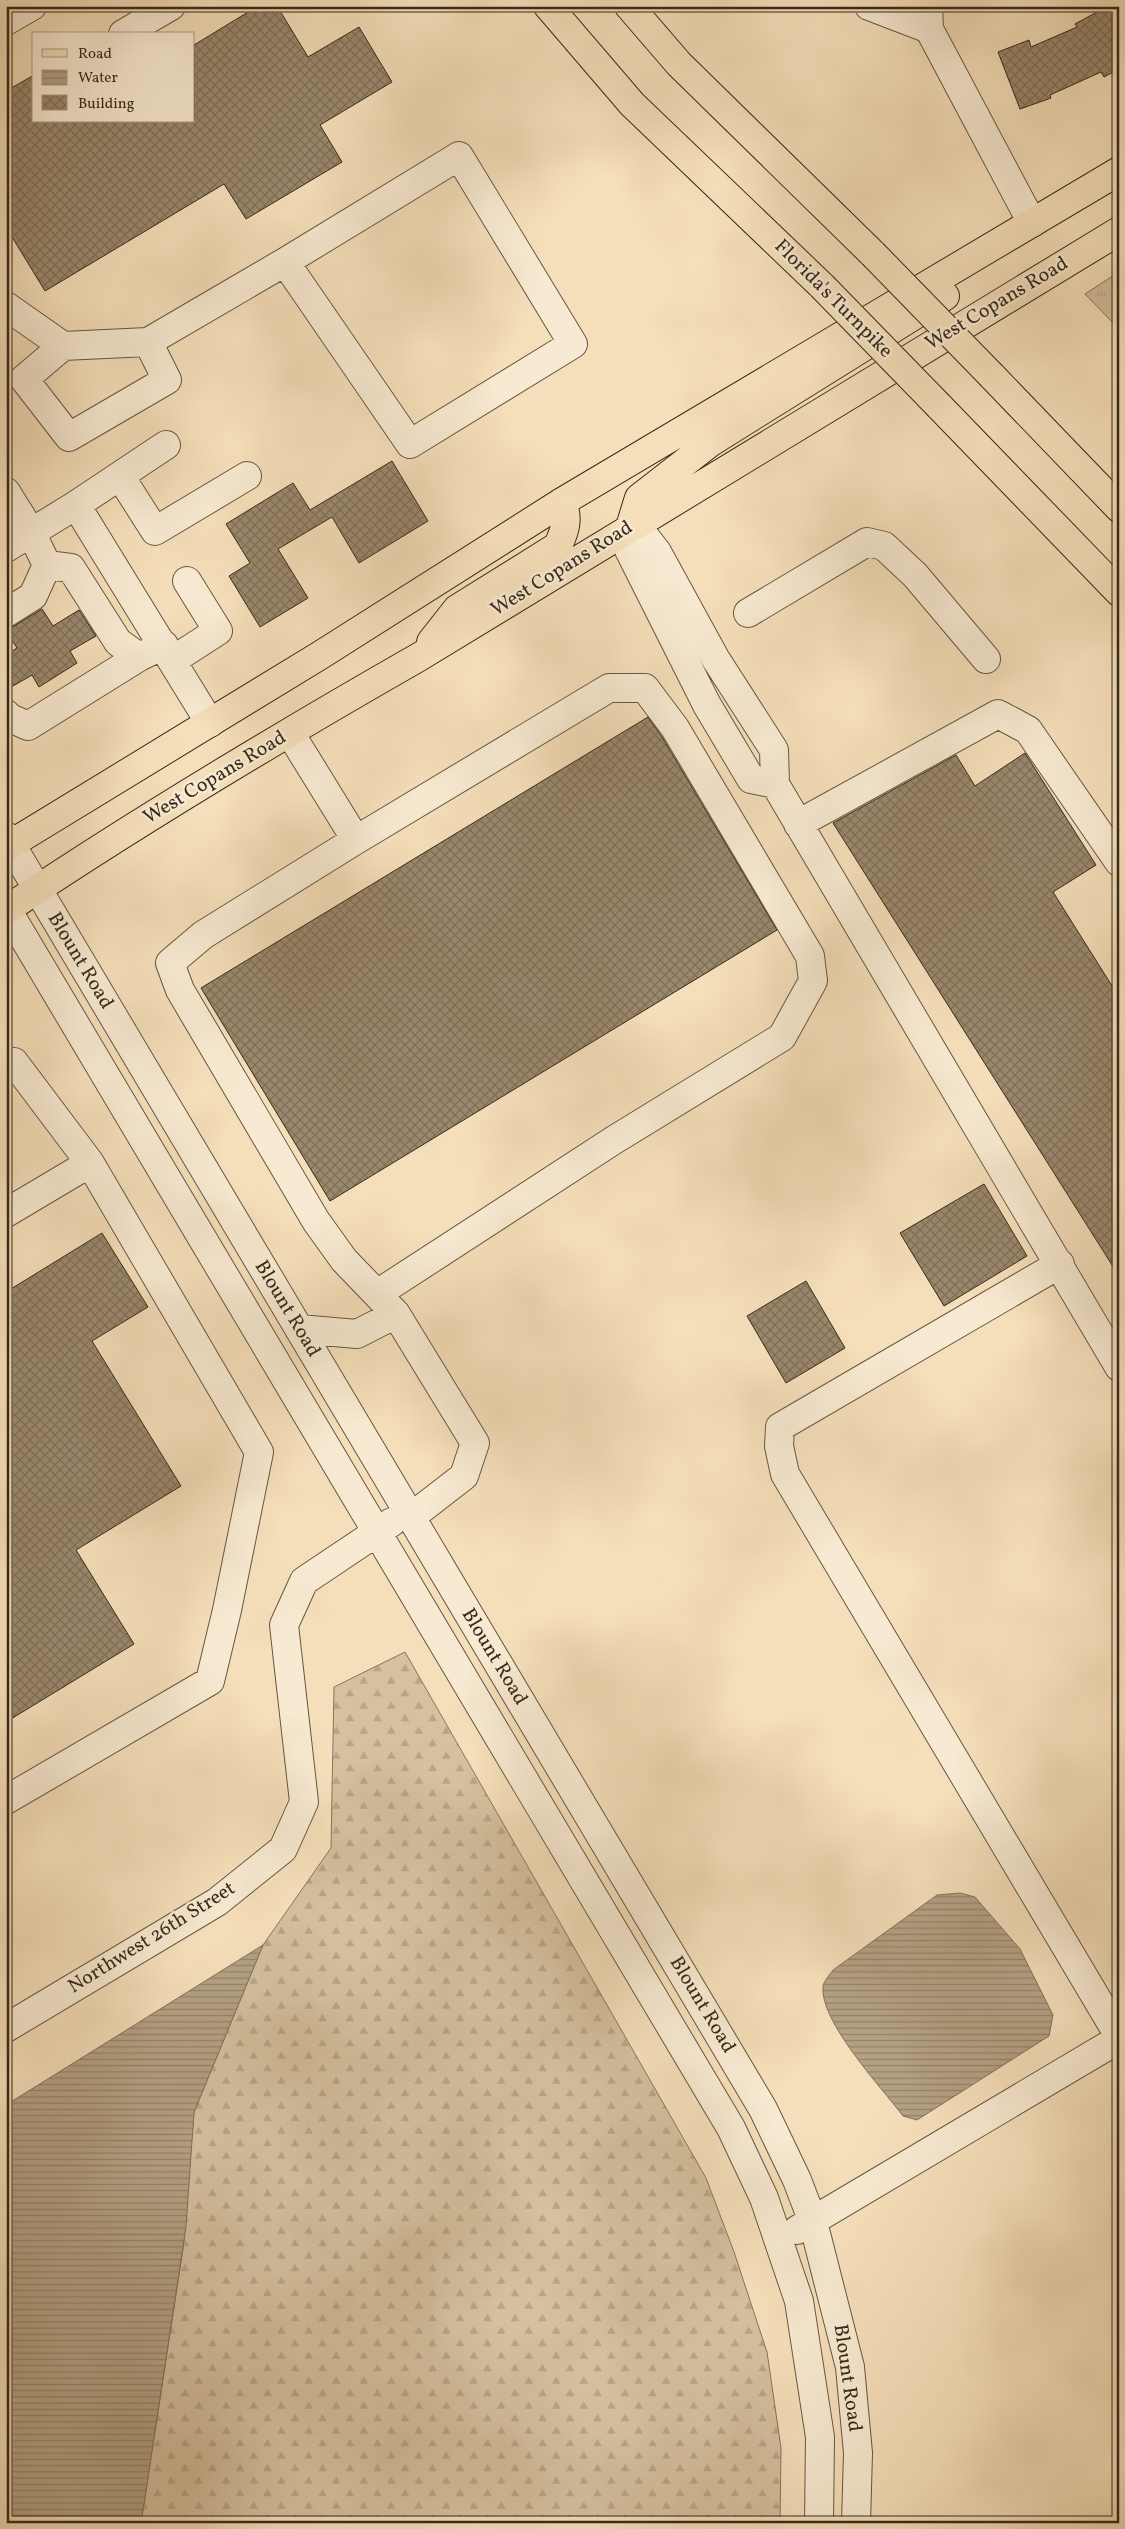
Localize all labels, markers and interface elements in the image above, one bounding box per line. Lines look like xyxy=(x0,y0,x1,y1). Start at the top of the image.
legend xyxy=(32,32,195,122)
text: Road xyxy=(78,44,112,65)
text: Water xyxy=(78,68,118,89)
text: Building xyxy=(78,94,135,115)
street label: Florida's Turnpike xyxy=(767,233,899,365)
street label: West Copans Road xyxy=(920,250,1074,358)
street label: West Copans Road xyxy=(486,514,638,624)
street label: West Copans Road xyxy=(138,724,292,832)
street label: Blount Road xyxy=(40,907,120,1015)
street label: Blount Road xyxy=(247,1255,327,1363)
street label: Blount Road xyxy=(454,1603,534,1711)
street label: Northwest 26th Street xyxy=(63,1875,241,2001)
street label: Blount Road xyxy=(662,1951,742,2059)
street label: Blount Road xyxy=(826,2322,868,2434)

